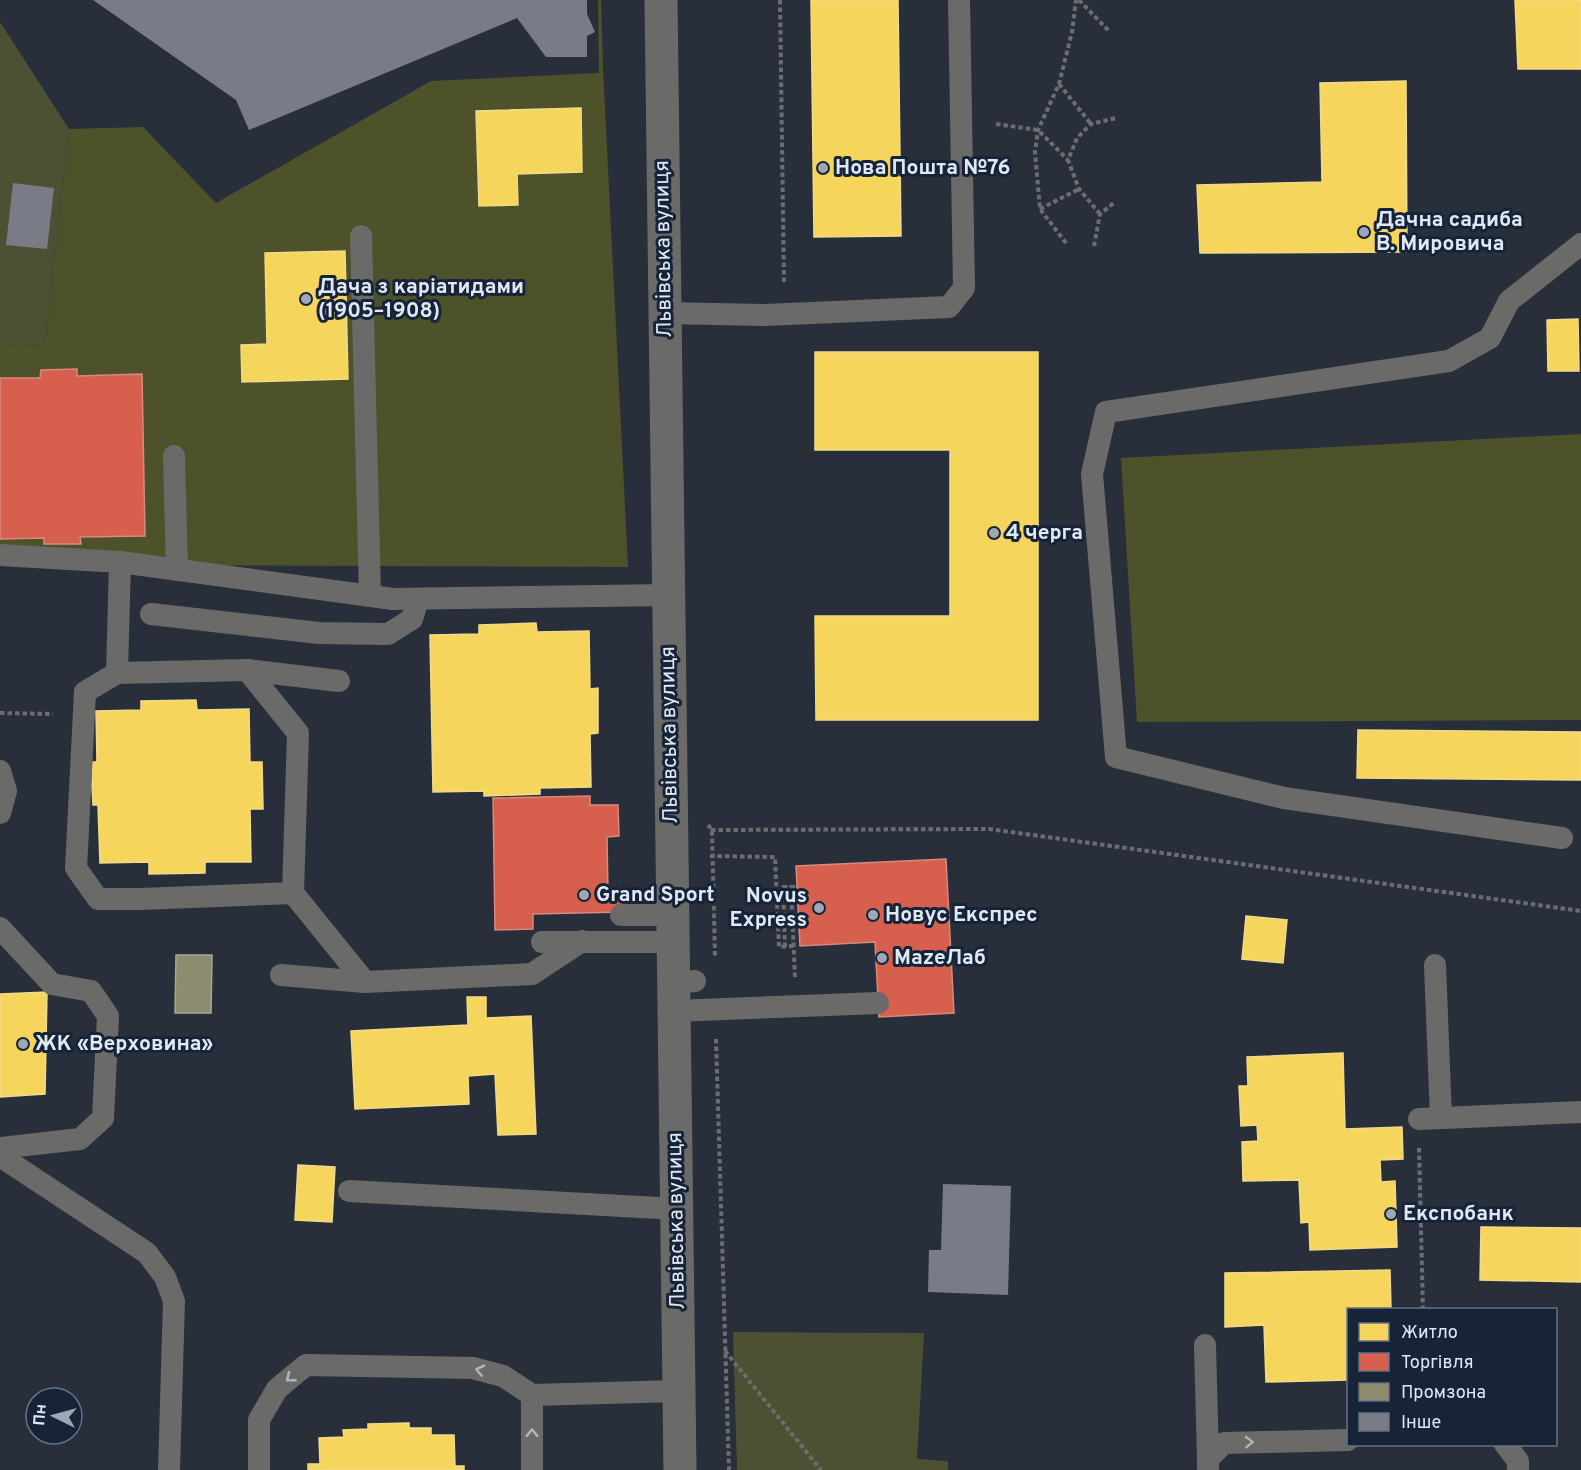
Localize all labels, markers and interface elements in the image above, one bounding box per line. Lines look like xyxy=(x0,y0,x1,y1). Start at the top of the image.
place label: Нова Пошта №76 xyxy=(835,155,1011,182)
street label: Львівська вулиця xyxy=(649,160,679,338)
marker: Нова Пошта №76 xyxy=(816,161,830,175)
place label: Дачна садиба В. Мировича xyxy=(1376,207,1523,258)
marker: Дачна садиба В. Мировича xyxy=(1357,225,1371,239)
place label: Дача з каріатидами (1905–1908) xyxy=(318,274,524,325)
marker: Дача з каріатидами (1905–1908) xyxy=(299,292,313,306)
place label: 4 черга xyxy=(1006,520,1083,547)
marker: 4 черга xyxy=(987,526,1001,540)
street label: Львівська вулиця xyxy=(655,646,685,824)
place label: Grand Sport xyxy=(596,882,714,909)
place label: Novus Express xyxy=(729,883,807,934)
marker: Grand Sport xyxy=(577,888,591,902)
marker: Novus Express xyxy=(812,901,826,915)
place label: Новус Експрес xyxy=(885,902,1038,929)
marker: Новус Експрес xyxy=(866,908,880,922)
place label: MazeЛаб xyxy=(894,945,986,972)
marker: MazeЛаб xyxy=(875,951,889,965)
place label: ЖК «Верховина» xyxy=(35,1031,213,1058)
marker: ЖК «Верховина» xyxy=(16,1037,30,1051)
street label: Львівська вулиця xyxy=(662,1132,692,1310)
place label: Експобанк xyxy=(1403,1201,1514,1228)
marker: Експобанк xyxy=(1384,1207,1398,1221)
legend xyxy=(1347,1308,1557,1446)
text: Житло xyxy=(1401,1322,1458,1345)
text: Торгівля xyxy=(1401,1352,1474,1375)
one-way arrow xyxy=(475,1364,485,1377)
one-way arrow xyxy=(286,1371,297,1382)
text: Промзона xyxy=(1401,1382,1486,1405)
north arrow xyxy=(24,1386,84,1446)
text: Пн xyxy=(30,1403,52,1426)
text: Інше xyxy=(1401,1412,1441,1435)
one-way arrow xyxy=(526,1428,538,1437)
one-way arrow xyxy=(1245,1436,1254,1449)

